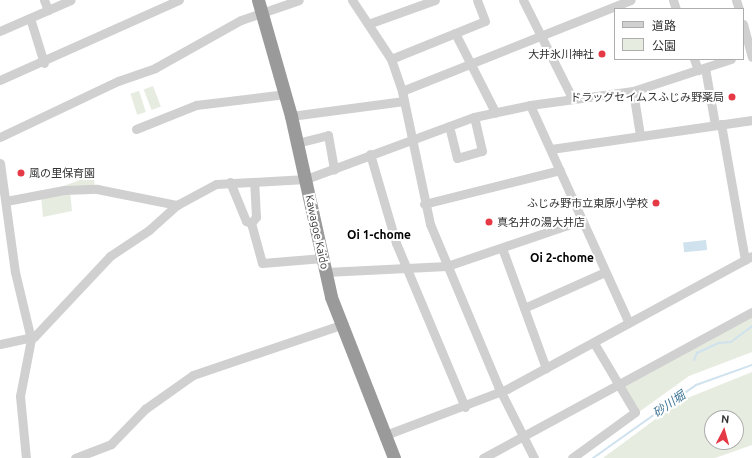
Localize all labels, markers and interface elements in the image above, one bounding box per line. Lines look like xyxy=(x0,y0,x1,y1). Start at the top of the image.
legend xyxy=(614,8,744,60)
text: 道路 xyxy=(652,19,676,32)
text: 公園 xyxy=(652,39,676,52)
place label: 大井氷川神社 xyxy=(528,47,594,61)
marker: 大井氷川神社 xyxy=(597,49,607,59)
place label: ドラッグセイムスふじみ野薬局 xyxy=(570,90,724,104)
marker: ドラッグセイムスふじみ野薬局 xyxy=(727,92,737,102)
place label: 風の里保育園 xyxy=(29,166,95,180)
marker: 風の里保育園 xyxy=(16,168,26,178)
street label: Kawagoe Kaido xyxy=(303,194,331,270)
place label: ふじみ野市立東原小学校 xyxy=(527,196,648,210)
marker: ふじみ野市立東原小学校 xyxy=(651,198,661,208)
place label: 真名井の湯大井店 xyxy=(497,215,585,229)
marker: 真名井の湯大井店 xyxy=(484,217,494,227)
district label: Oi 1-chome xyxy=(347,228,411,242)
district label: Oi 2-chome xyxy=(530,251,594,265)
water label: 砂川堀 xyxy=(650,388,688,420)
north arrow xyxy=(704,410,744,450)
text: N xyxy=(720,413,730,425)

